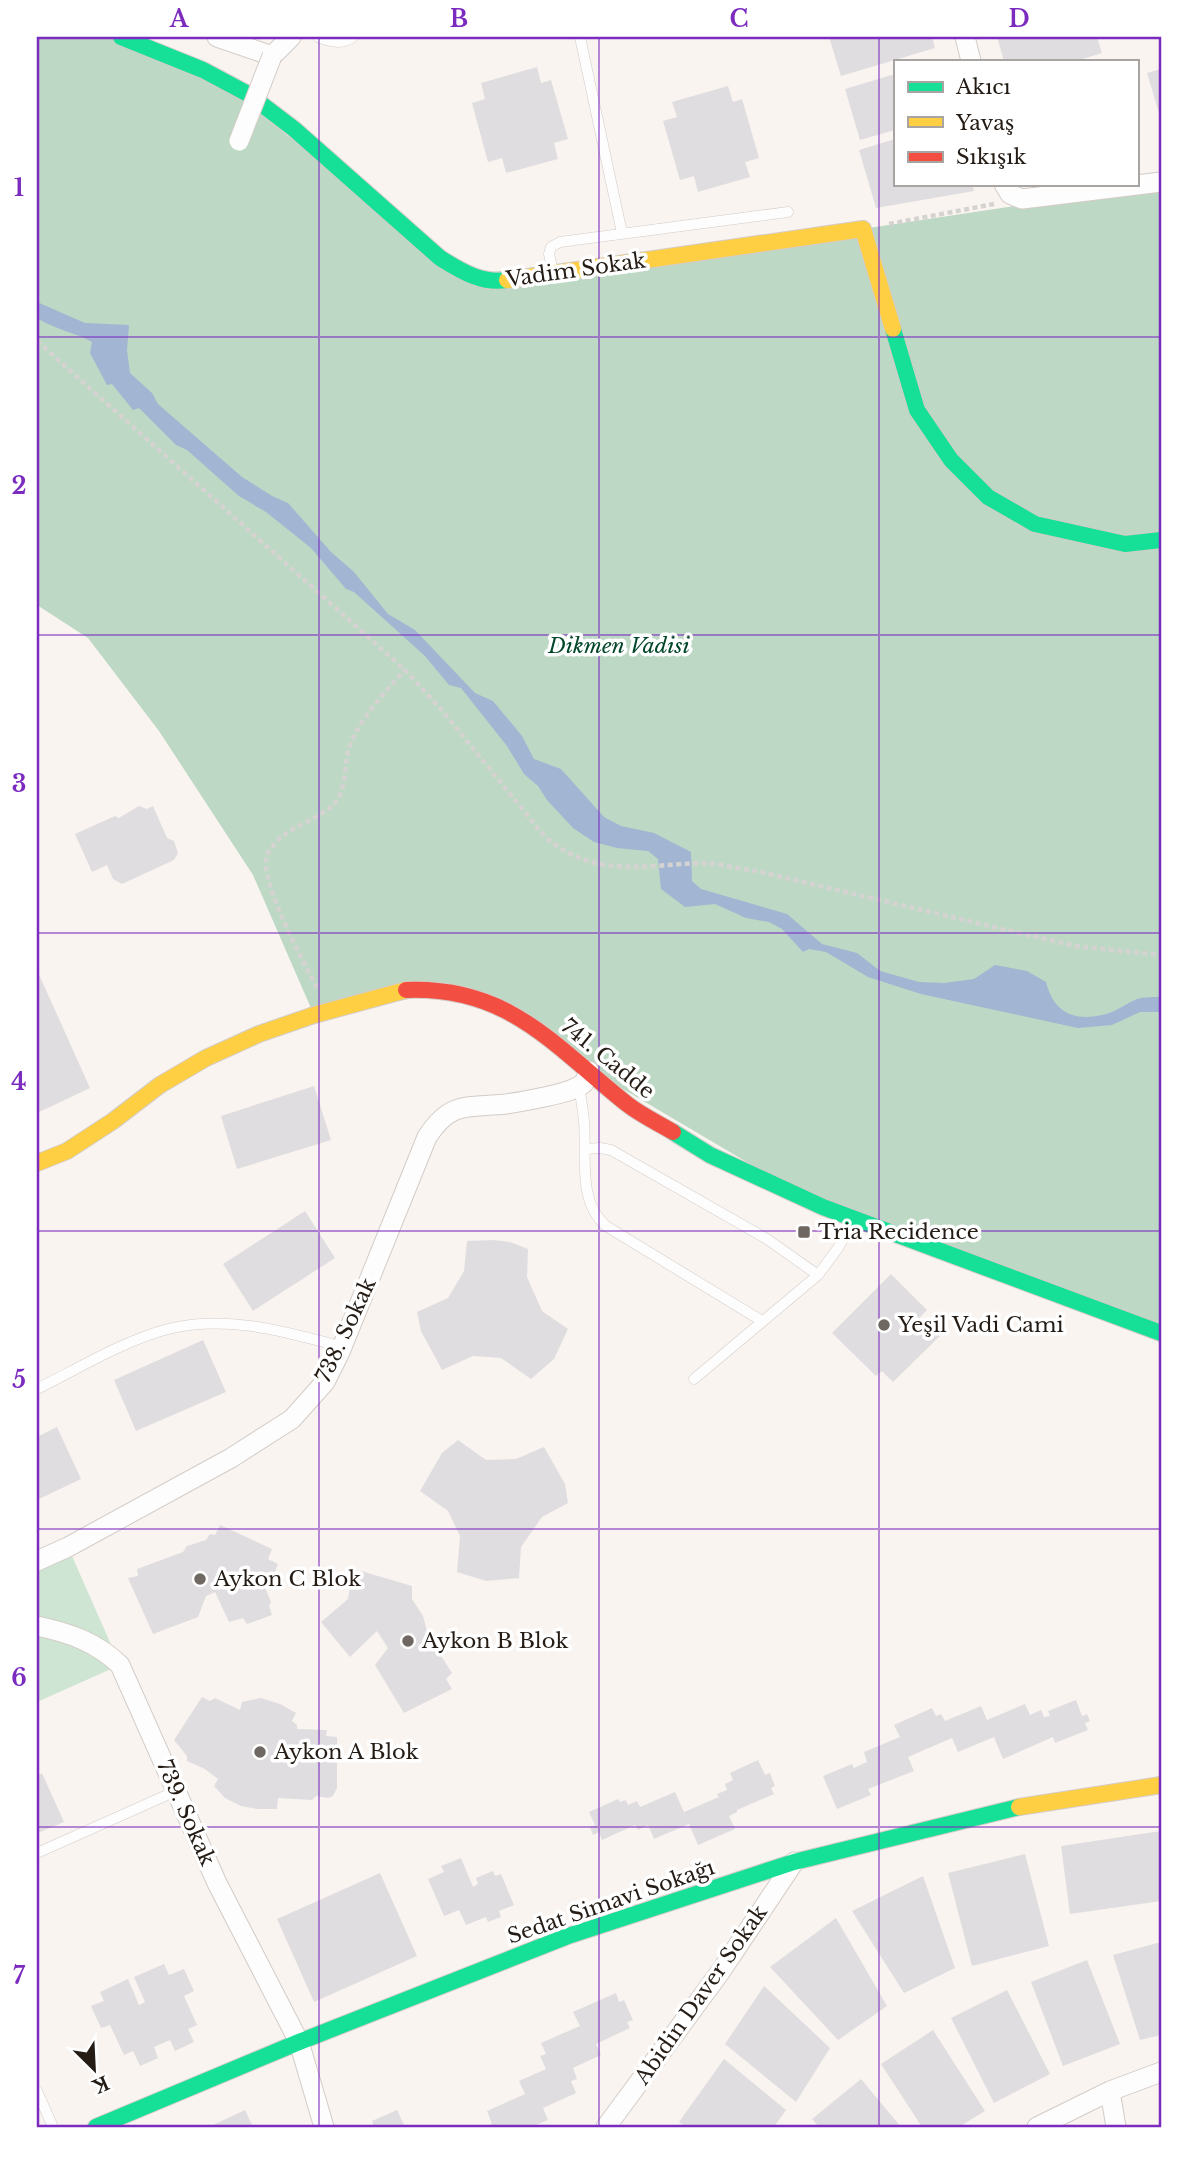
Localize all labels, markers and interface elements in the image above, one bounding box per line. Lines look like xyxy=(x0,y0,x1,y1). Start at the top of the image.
text: A xyxy=(169,5,190,33)
text: B xyxy=(450,5,468,33)
text: C xyxy=(730,5,748,33)
text: D xyxy=(1008,5,1030,33)
legend xyxy=(894,60,1138,186)
text: Akıcı xyxy=(955,74,1011,100)
text: Yavaş xyxy=(955,110,1014,136)
text: Sıkışık xyxy=(956,144,1026,170)
text: 1 xyxy=(14,174,24,202)
street label: Vadim Sokak xyxy=(503,247,648,293)
text: 2 xyxy=(12,472,26,500)
park label: Dikmen Vadisi xyxy=(547,633,691,659)
text: 3 xyxy=(12,770,26,798)
street label: 741. Cadde xyxy=(556,1014,660,1104)
text: 4 xyxy=(11,1068,27,1096)
place label: Tria Recidence xyxy=(818,1219,979,1245)
marker: Tria Recidence xyxy=(796,1224,812,1240)
street label: 738. Sokak xyxy=(310,1273,382,1387)
place label: Yeşil Vadi Cami xyxy=(897,1312,1064,1338)
marker: Yeşil Vadi Cami xyxy=(876,1317,892,1333)
text: 5 xyxy=(12,1366,26,1394)
place label: Aykon C Blok xyxy=(213,1566,361,1592)
marker: Aykon C Blok xyxy=(192,1571,208,1587)
place label: Aykon B Blok xyxy=(421,1628,568,1654)
marker: Aykon B Blok xyxy=(400,1633,416,1649)
text: 6 xyxy=(11,1664,27,1692)
place label: Aykon A Blok xyxy=(273,1739,419,1765)
marker: Aykon A Blok xyxy=(252,1744,268,1760)
street label: 739. Sokak xyxy=(151,1756,221,1870)
street label: Sedat Simavi Sokağı xyxy=(504,1854,718,1950)
street label: Abidin Daver Sokak xyxy=(629,1900,773,2091)
text: 7 xyxy=(13,1962,26,1990)
north arrow xyxy=(60,2035,130,2104)
text: K xyxy=(88,2070,113,2098)

